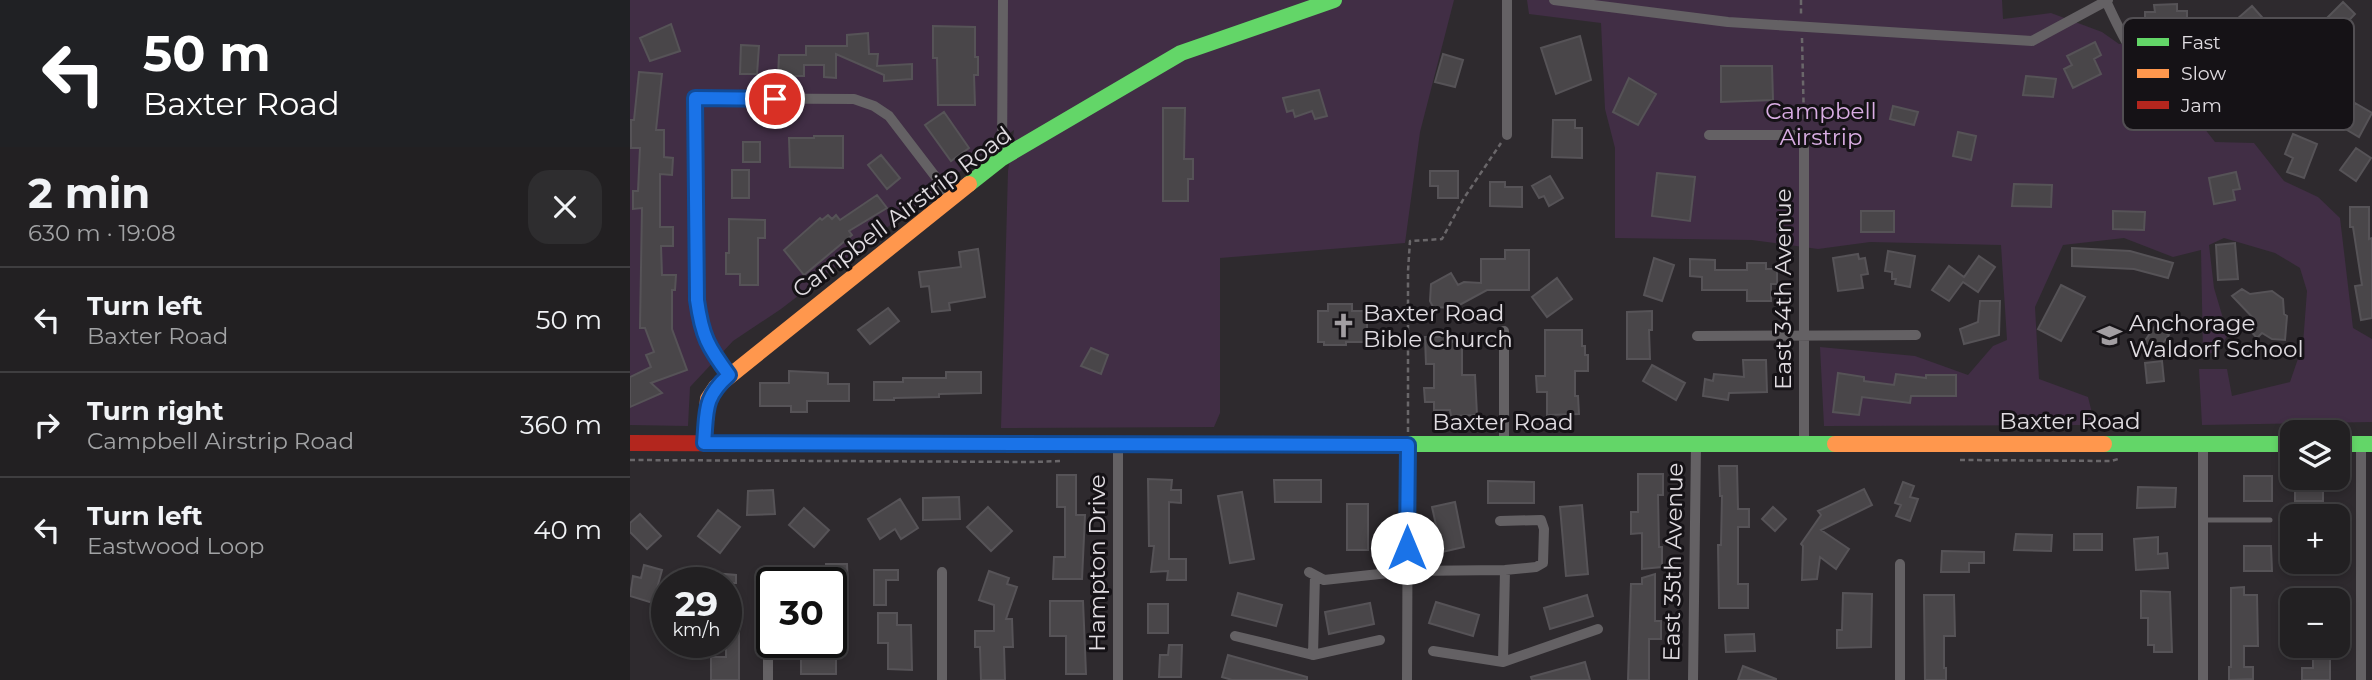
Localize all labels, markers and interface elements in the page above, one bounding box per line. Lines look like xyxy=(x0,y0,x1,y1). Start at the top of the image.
legend xyxy=(2123,18,2354,130)
text: 50 m xyxy=(143,24,271,83)
icon: left xyxy=(28,28,119,119)
text: Fast xyxy=(2181,31,2221,54)
text: Slow xyxy=(2181,62,2226,85)
pin xyxy=(745,69,805,129)
icon: arrive xyxy=(756,80,794,118)
text: Baxter Road xyxy=(143,84,340,123)
text: Jam xyxy=(2180,94,2222,117)
park label: Campbell Airstrip xyxy=(1765,97,1877,151)
street label: Campbell Airstrip Road xyxy=(787,120,1017,304)
text: 2 min xyxy=(28,167,150,219)
button: close xyxy=(528,170,602,244)
street label: East 34th Avenue xyxy=(1769,188,1797,390)
text: 630 m · 19:08 xyxy=(28,219,176,247)
text: Turn left xyxy=(87,290,203,322)
place label: Baxter Road Bible Church xyxy=(1363,299,1513,353)
icon: left xyxy=(28,301,66,339)
text: 50 m xyxy=(536,304,602,336)
place label: Anchorage Waldorf School xyxy=(2129,309,2304,363)
church icon: Baxter Road Bible Church xyxy=(1329,312,1357,340)
text: Baxter Road xyxy=(87,322,228,350)
school or university icon: Anchorage Waldorf School xyxy=(2095,322,2123,350)
text: Turn right xyxy=(87,395,223,427)
icon: right xyxy=(28,406,66,444)
street label: Baxter Road xyxy=(1999,407,2141,435)
street label: Baxter Road xyxy=(1432,408,1574,436)
text: 360 m xyxy=(520,409,602,441)
map controls xyxy=(2280,420,2350,658)
button: layers xyxy=(2280,420,2350,490)
text: Campbell Airstrip Road xyxy=(87,427,354,455)
street label: East 35th Avenue xyxy=(1657,462,1689,662)
street label: Hampton Drive xyxy=(1083,474,1111,652)
text: Turn left xyxy=(87,500,203,532)
button: + xyxy=(2280,504,2350,574)
icon: left xyxy=(28,511,66,549)
position arrow xyxy=(1370,511,1444,585)
text: 40 m xyxy=(533,514,602,546)
text: Eastwood Loop xyxy=(87,532,264,560)
speed limit sign: 30 xyxy=(756,567,847,658)
text: 29 xyxy=(675,582,718,625)
button: − xyxy=(2280,588,2350,658)
text: km/h xyxy=(672,619,721,641)

